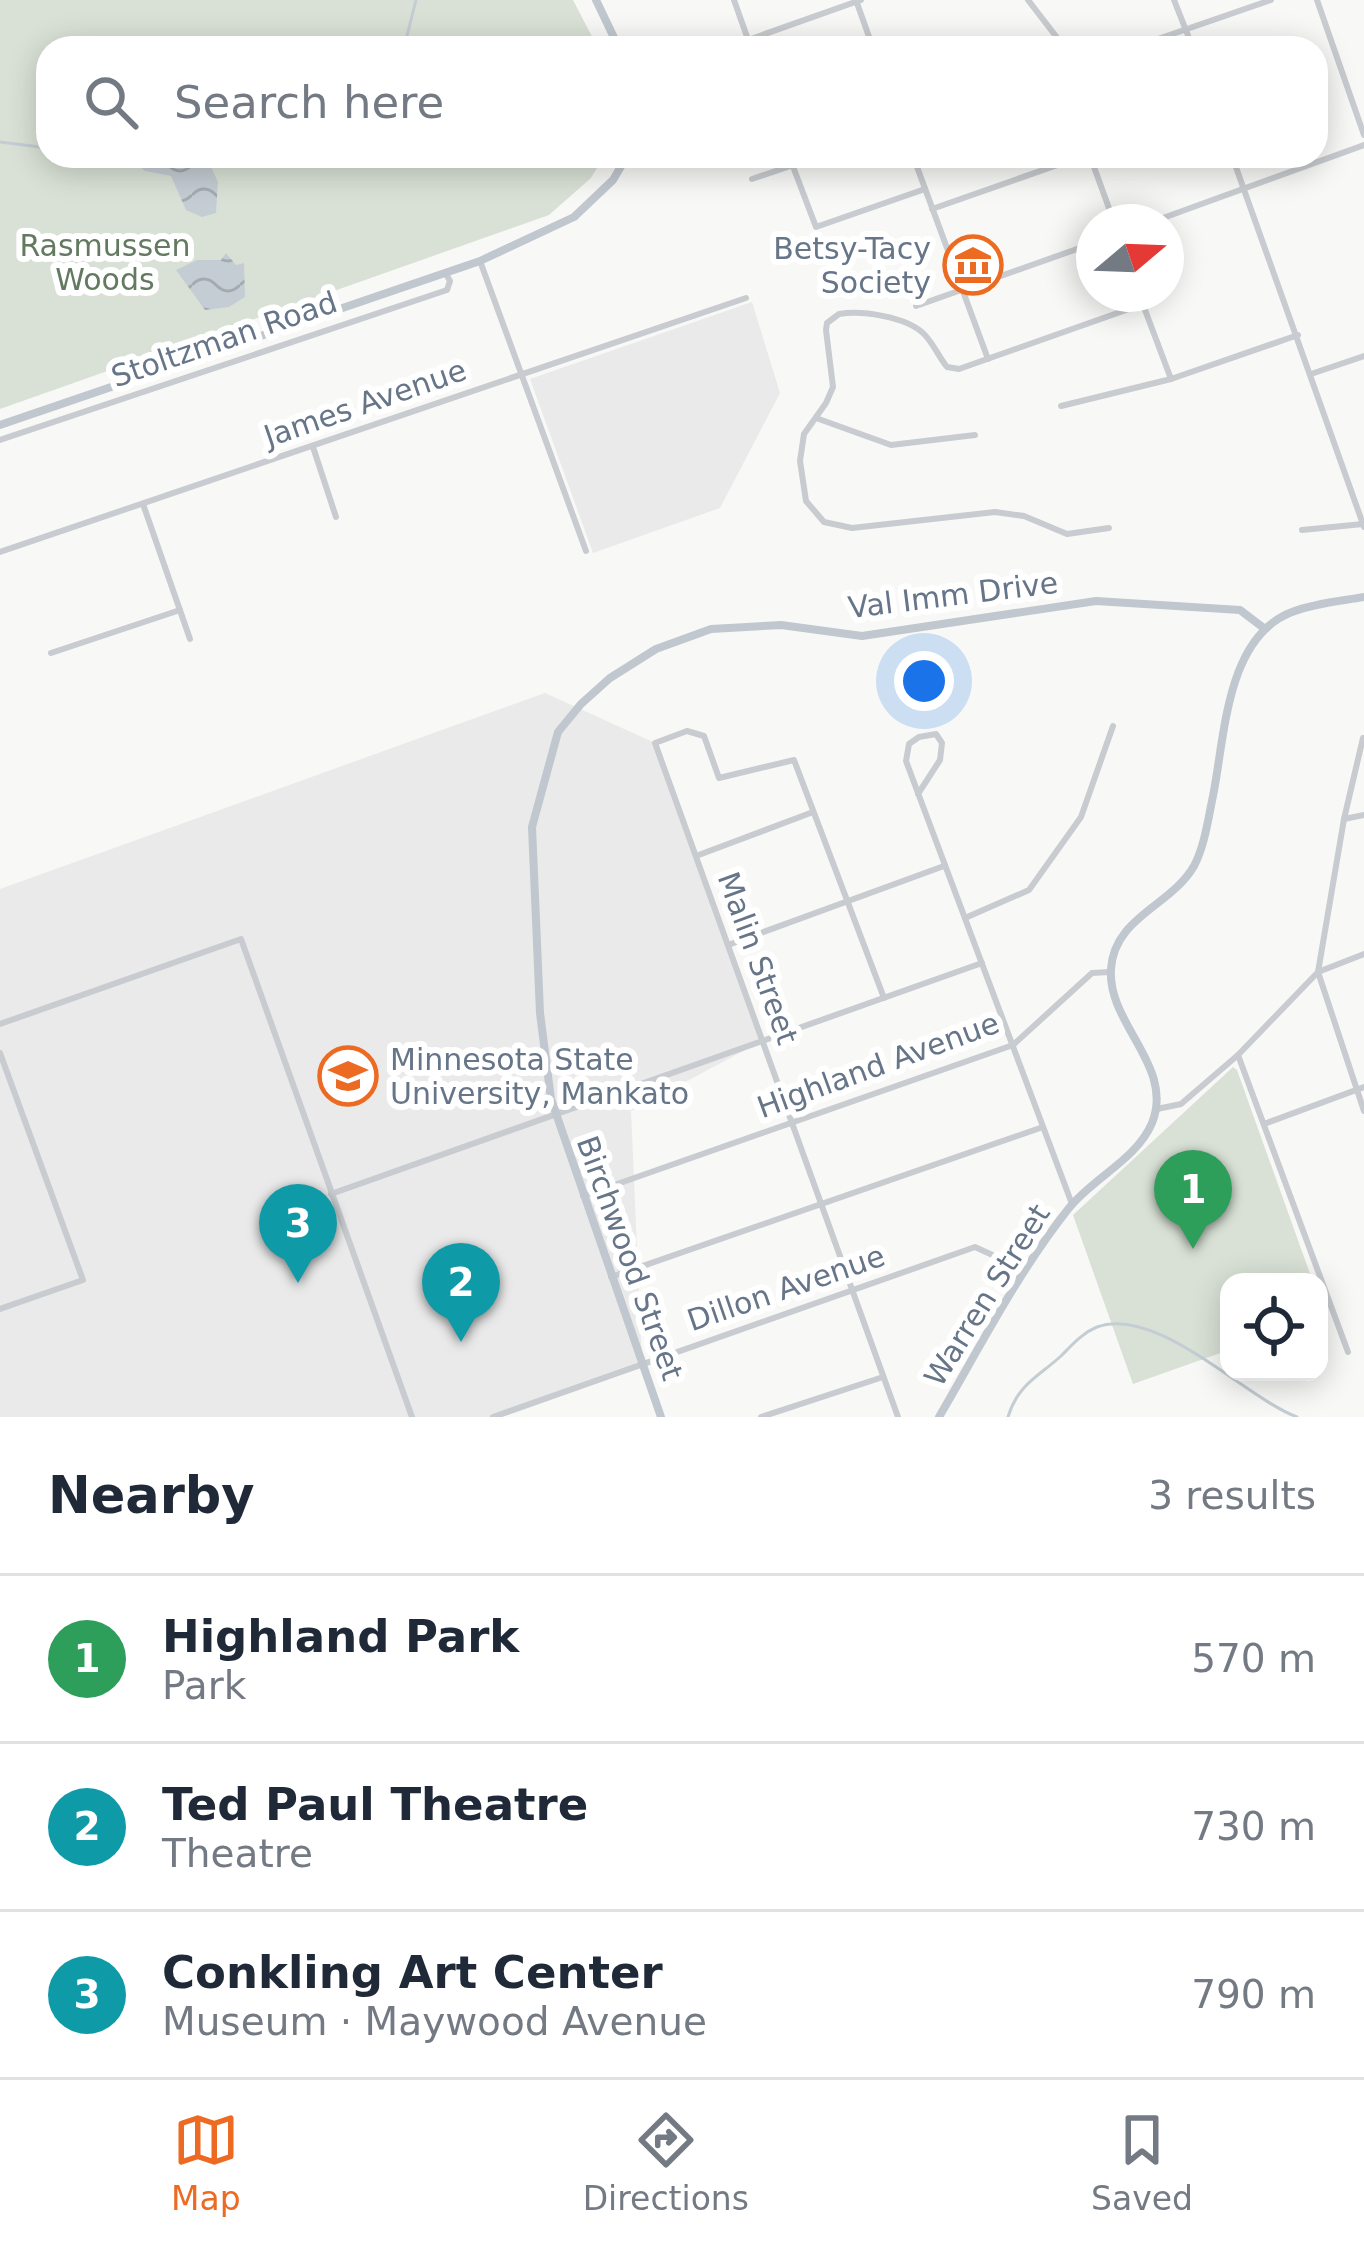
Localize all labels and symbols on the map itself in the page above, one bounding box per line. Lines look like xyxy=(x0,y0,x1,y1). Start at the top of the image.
north arrow xyxy=(1076,204,1184,312)
park label: Rasmussen Woods xyxy=(19,228,191,297)
place label: Betsy-Tacy Society xyxy=(773,231,931,300)
museum icon: Betsy-Tacy Society xyxy=(942,234,1004,296)
street label: Stoltzman Road xyxy=(107,284,341,394)
street label: James Avenue xyxy=(257,352,471,455)
street label: Val Imm Drive xyxy=(846,565,1060,625)
your location xyxy=(894,651,954,711)
street label: Malin Street xyxy=(711,867,805,1049)
street label: Highland Avenue xyxy=(752,1005,1004,1125)
place label: Minnesota State University, Mankato xyxy=(390,1042,689,1111)
school or university icon: Minnesota State University, Mankato xyxy=(317,1045,379,1107)
street label: Birchwood Street xyxy=(570,1131,690,1385)
pin: 1 xyxy=(1154,1150,1232,1249)
pin: 3 xyxy=(259,1184,337,1283)
street label: Warren Street xyxy=(917,1197,1057,1392)
street label: Dillon Avenue xyxy=(683,1238,889,1338)
pin: 2 xyxy=(422,1243,500,1342)

